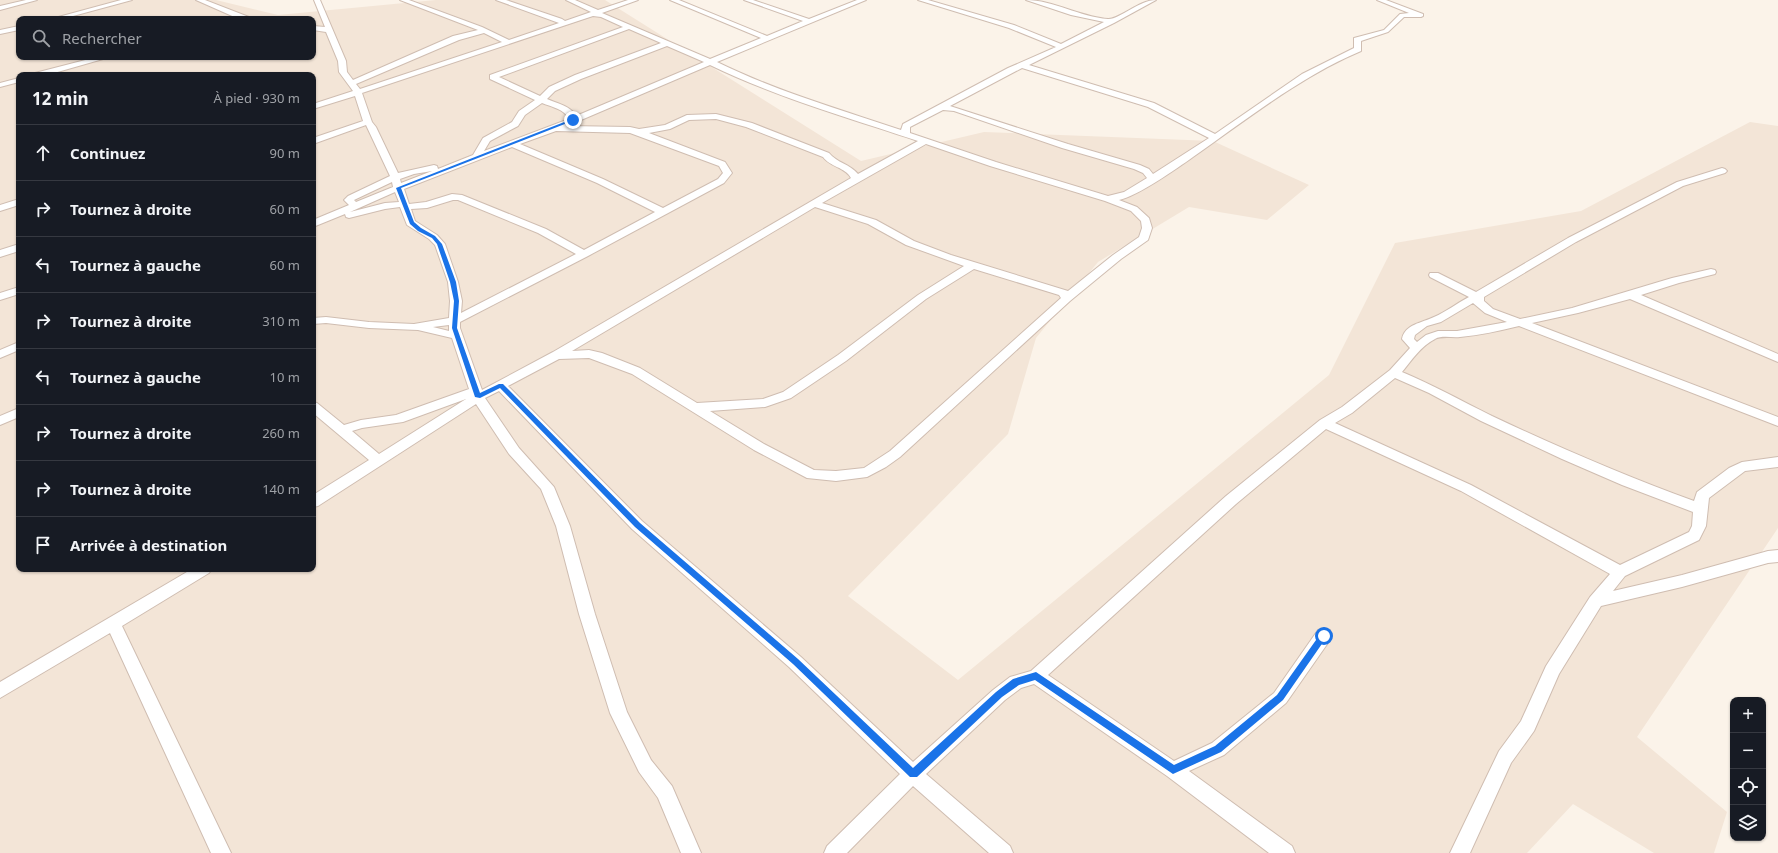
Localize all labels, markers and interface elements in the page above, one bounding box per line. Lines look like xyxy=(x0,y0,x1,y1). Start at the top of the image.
search box xyxy=(16,16,316,60)
icon: search xyxy=(30,27,52,49)
text: Rechercher xyxy=(62,28,142,48)
text: 12 min xyxy=(32,87,89,110)
text: À pied · 930 m xyxy=(214,89,300,107)
route end xyxy=(564,111,582,129)
icon: ahead xyxy=(32,142,54,164)
text: Continuez xyxy=(70,143,145,163)
text: 90 m xyxy=(270,144,300,162)
icon: right xyxy=(32,198,54,220)
text: Tournez à droite xyxy=(70,199,191,219)
text: 60 m xyxy=(270,200,300,218)
icon: left xyxy=(32,254,54,276)
text: Tournez à gauche xyxy=(70,255,201,275)
text: 60 m xyxy=(270,256,300,274)
icon: right xyxy=(32,310,54,332)
text: Tournez à droite xyxy=(70,311,191,331)
text: 310 m xyxy=(262,312,300,330)
icon: left xyxy=(32,366,54,388)
text: Tournez à gauche xyxy=(70,367,201,387)
text: 10 m xyxy=(270,368,300,386)
icon: right xyxy=(32,422,54,444)
text: Tournez à droite xyxy=(70,423,191,443)
text: 260 m xyxy=(262,424,300,442)
icon: right xyxy=(32,478,54,500)
text: Tournez à droite xyxy=(70,479,191,499)
text: 140 m xyxy=(262,480,300,498)
icon: arrive xyxy=(32,534,54,556)
text: Arrivée à destination xyxy=(70,535,227,555)
route start xyxy=(1315,627,1333,645)
map controls xyxy=(1730,697,1766,841)
button: + xyxy=(1730,697,1766,733)
button: − xyxy=(1730,733,1766,769)
button: locate xyxy=(1730,769,1766,805)
button: layers xyxy=(1730,805,1766,841)

